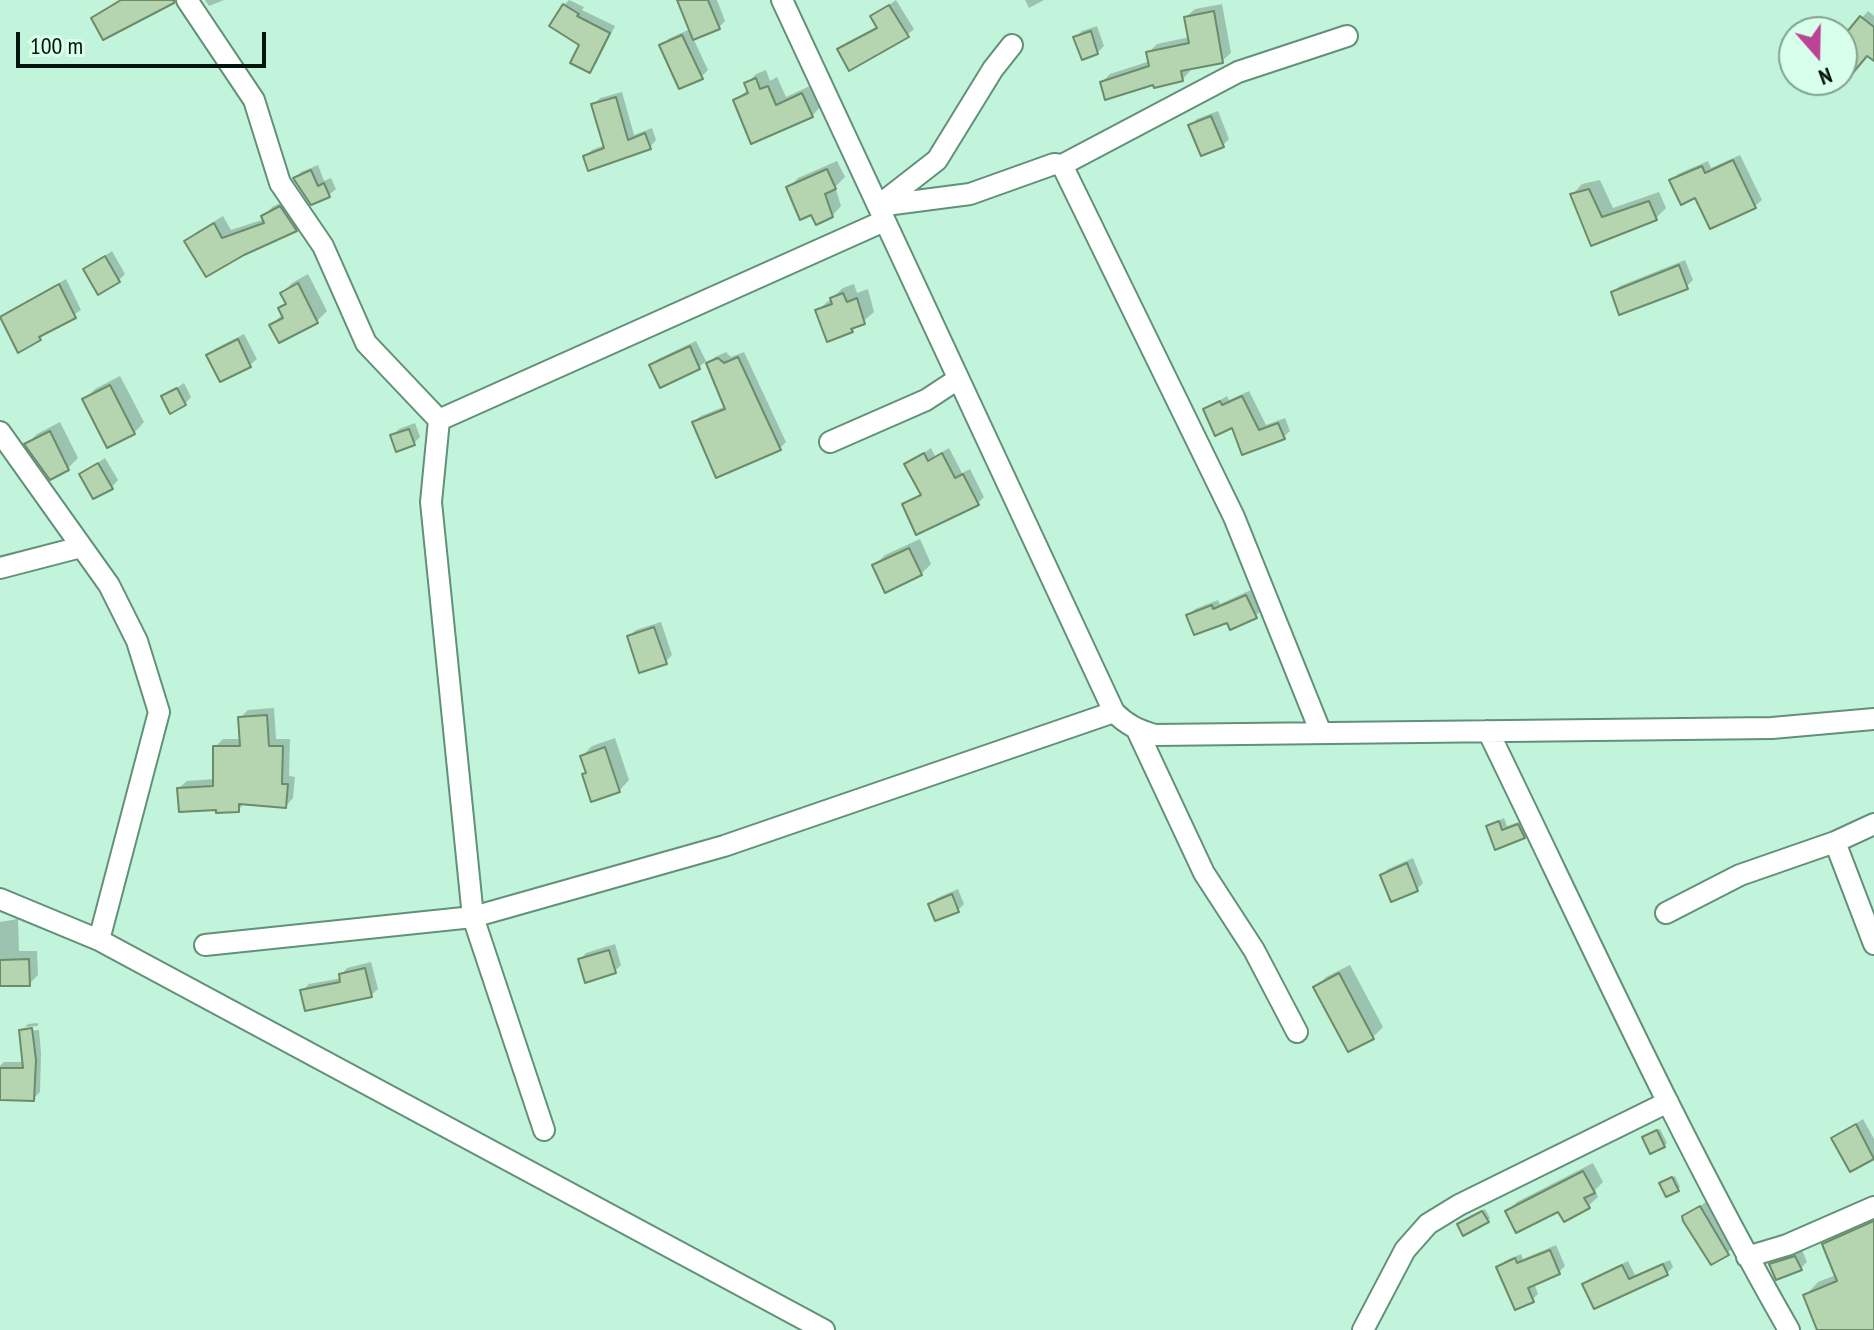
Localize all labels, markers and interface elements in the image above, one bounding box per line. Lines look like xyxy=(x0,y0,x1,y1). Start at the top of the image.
scale bar xyxy=(20,16,270,66)
north arrow xyxy=(1778,16,1858,96)
text: 100 m xyxy=(30,30,83,61)
text: N xyxy=(1815,61,1836,92)

